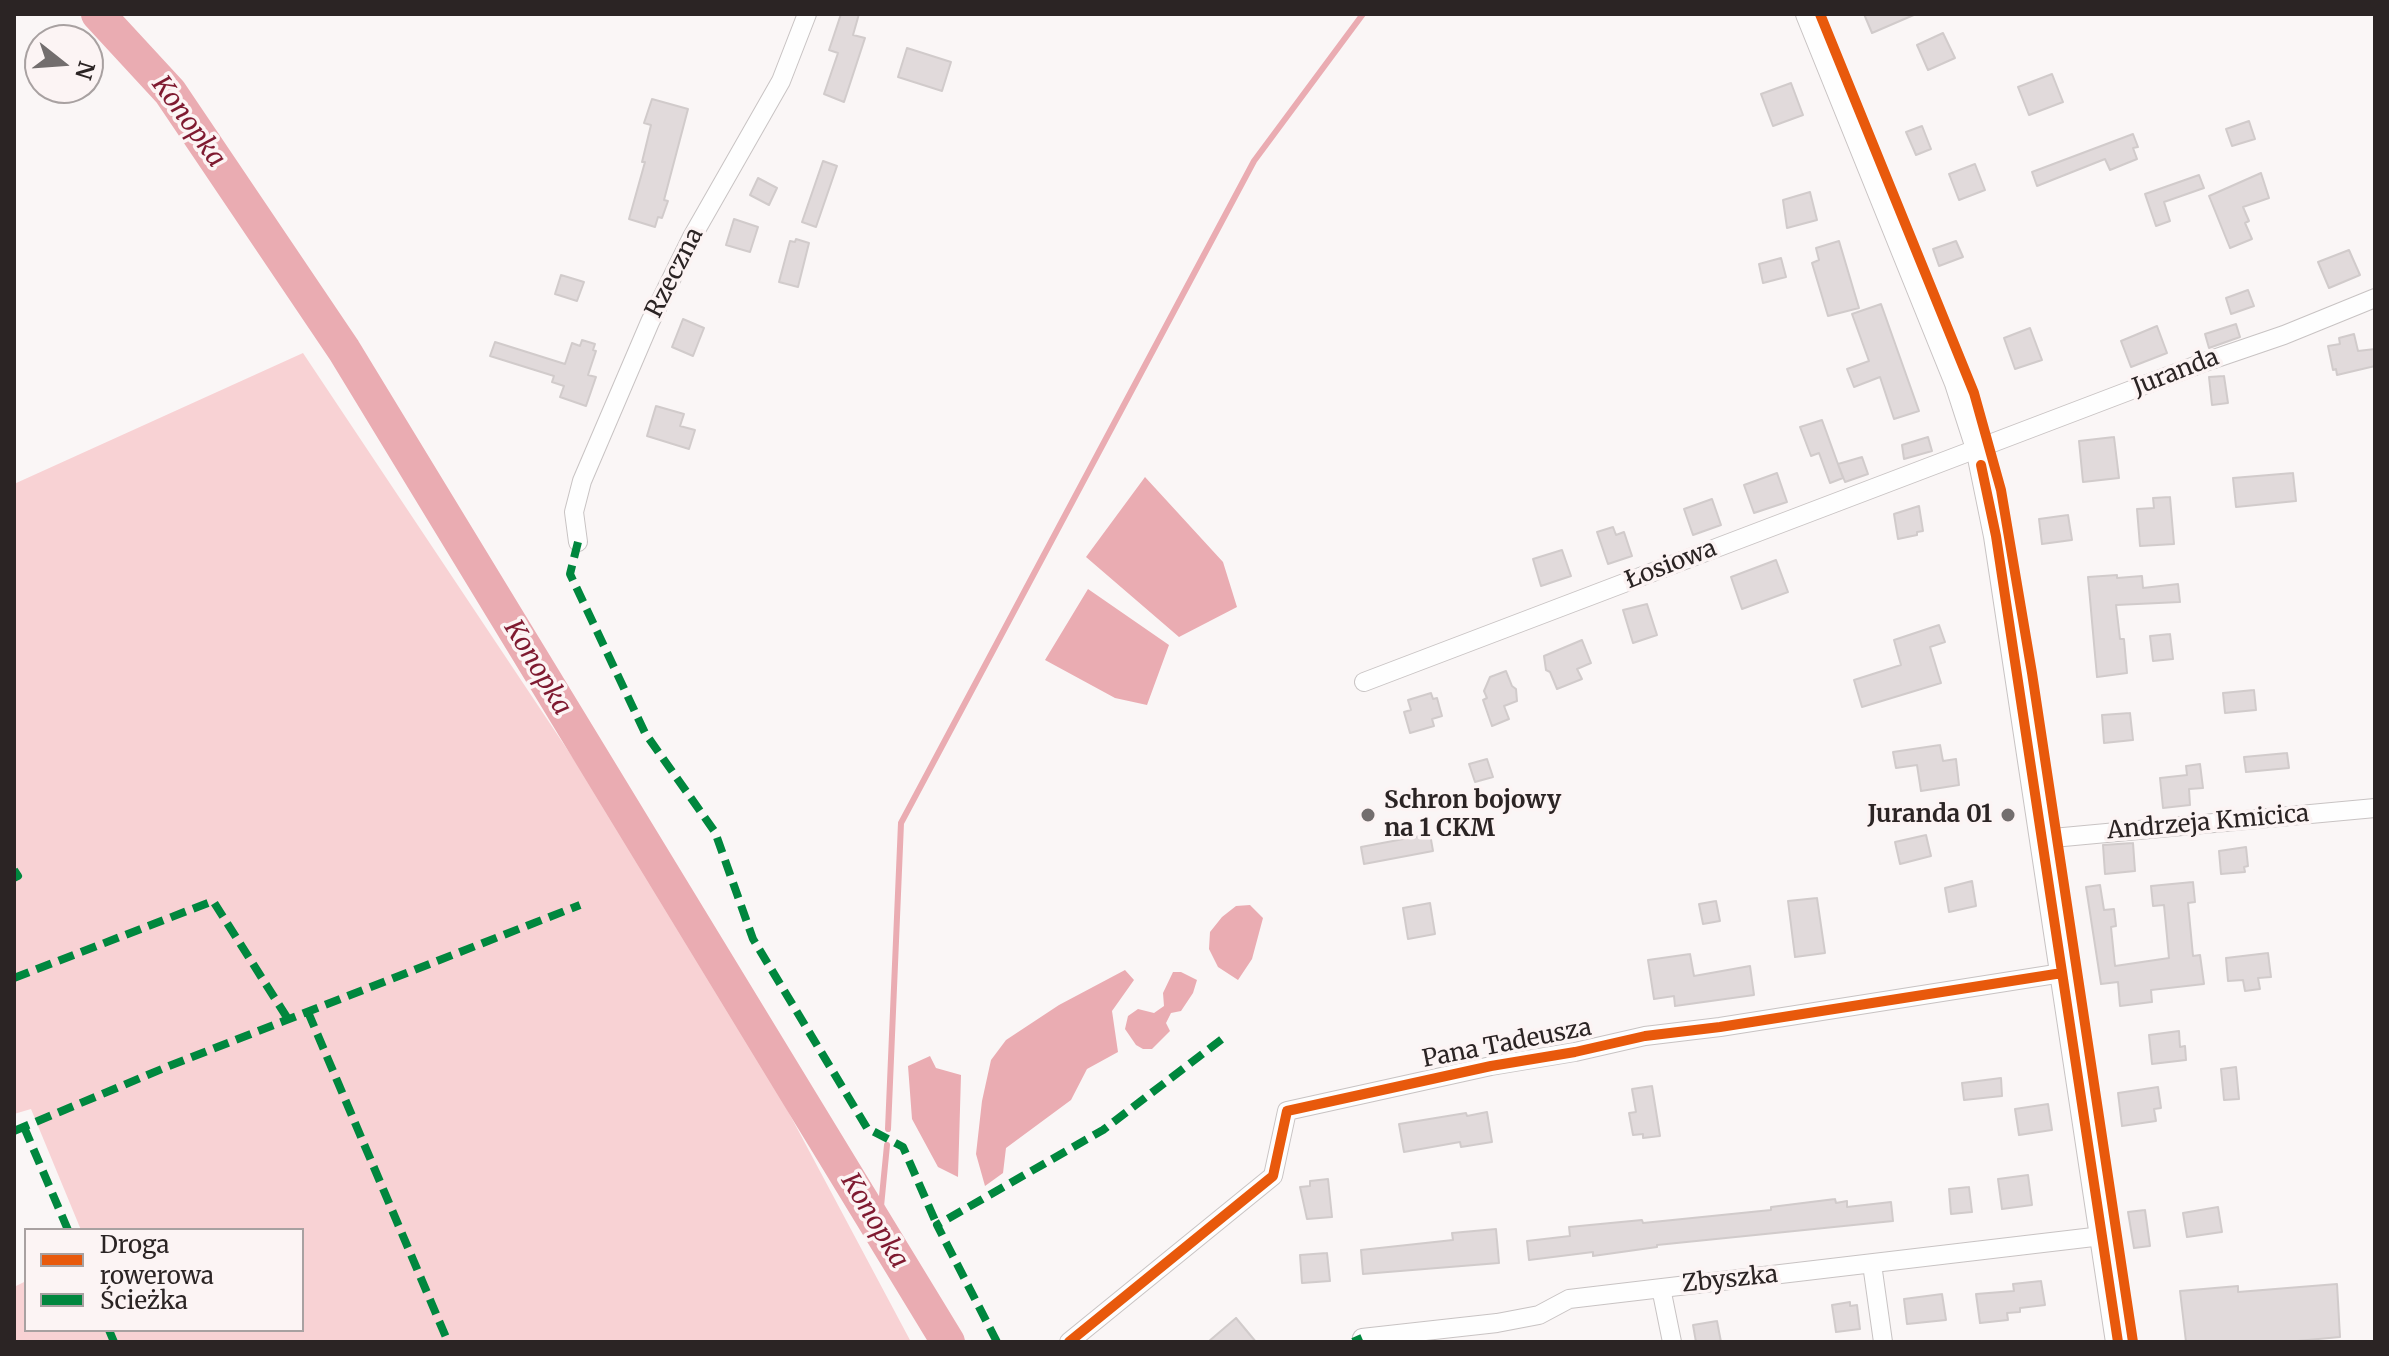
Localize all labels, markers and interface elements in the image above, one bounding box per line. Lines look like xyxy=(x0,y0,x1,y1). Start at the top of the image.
north arrow xyxy=(24,24,104,104)
text: N xyxy=(69,58,101,83)
water label: Konopka xyxy=(145,70,231,174)
street label: Rzeczna xyxy=(640,223,710,323)
street label: Juranda xyxy=(2129,343,2223,403)
street label: Łosiowa xyxy=(1621,534,1721,596)
water label: Konopka xyxy=(497,615,577,721)
place label: Schron bojowy na 1 CKM xyxy=(1384,787,1561,843)
street label: Andrzeja Kmicica xyxy=(2106,800,2310,846)
place label: Juranda 01 xyxy=(1867,801,1992,829)
marker: Schron bojowy na 1 CKM xyxy=(1359,806,1377,824)
marker: Juranda 01 xyxy=(1999,806,2017,824)
street label: Pana Tadeusza xyxy=(1420,1013,1594,1075)
water label: Konopka xyxy=(834,1168,914,1274)
legend xyxy=(24,1228,304,1332)
text: Droga rowerowa xyxy=(100,1229,214,1291)
street label: Zbyszka xyxy=(1681,1261,1779,1299)
text: Ścieżka xyxy=(100,1285,188,1316)

